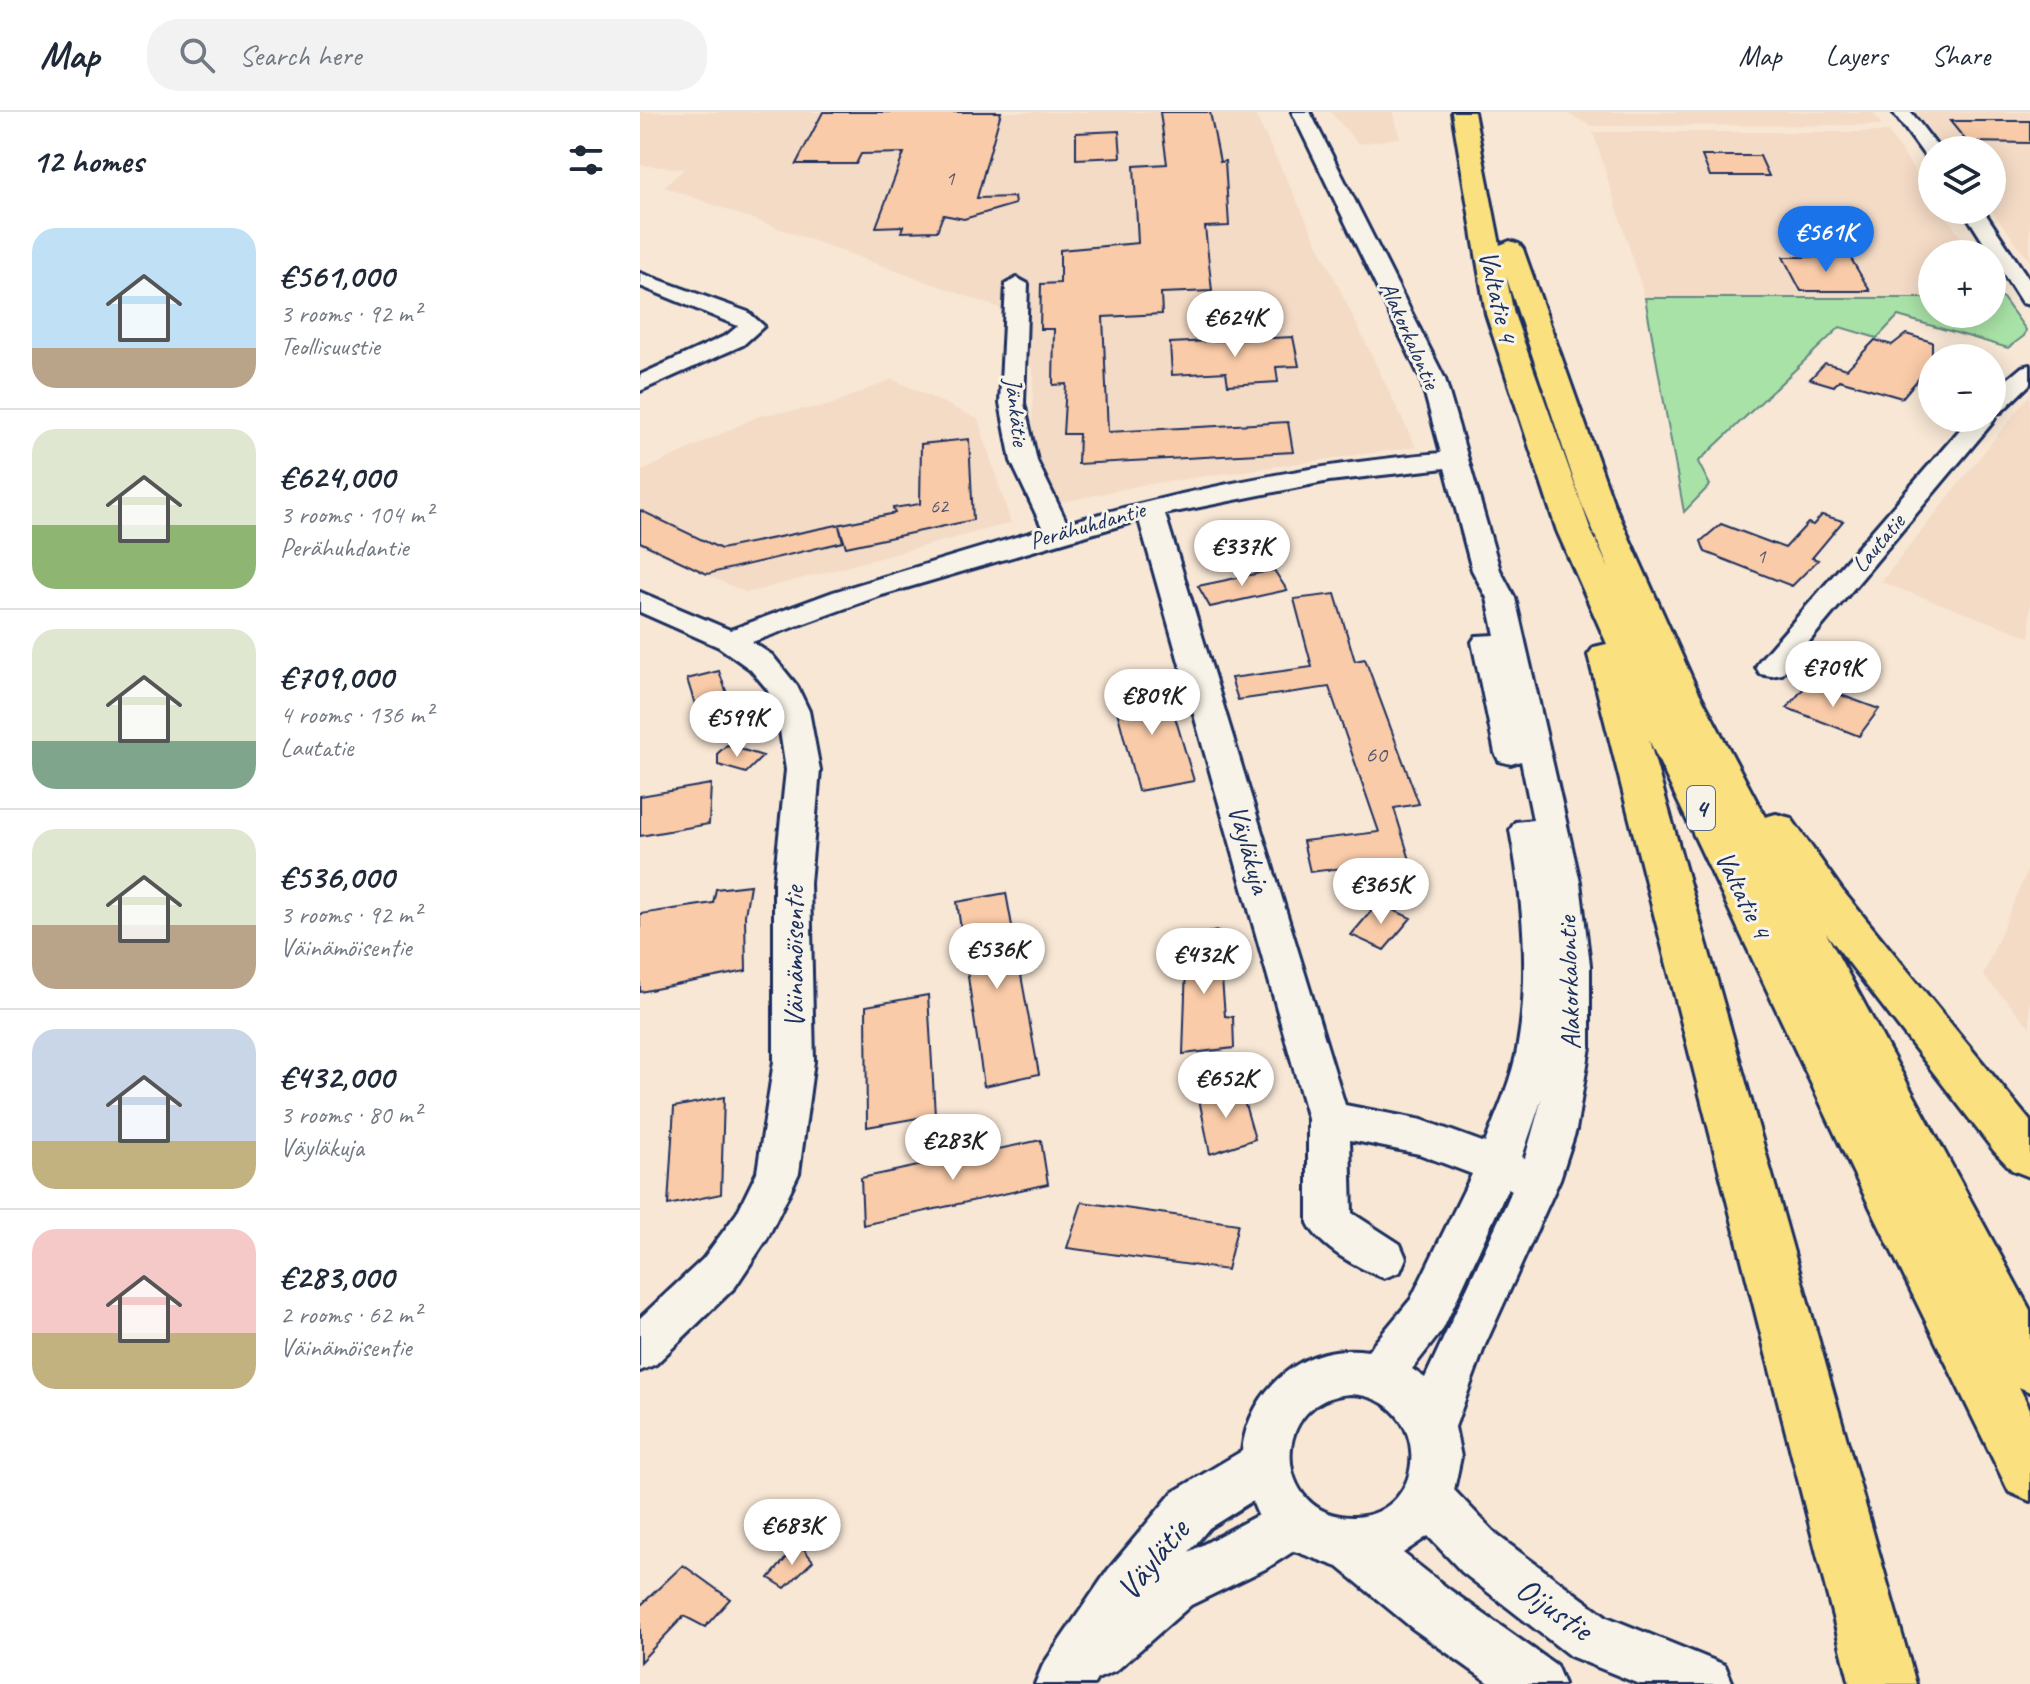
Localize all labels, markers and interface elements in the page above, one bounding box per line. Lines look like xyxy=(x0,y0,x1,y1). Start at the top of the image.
search box xyxy=(147,19,707,91)
text: Map xyxy=(40,32,99,79)
icon: search xyxy=(175,33,219,77)
text: Search here xyxy=(239,36,361,74)
text: Map xyxy=(1739,38,1782,73)
text: Layers xyxy=(1826,38,1887,73)
text: Share xyxy=(1931,38,1990,73)
map controls xyxy=(1918,136,2006,432)
button: layers xyxy=(1918,136,2006,224)
icon: filters xyxy=(564,138,608,182)
text: 12 homes xyxy=(32,139,143,182)
house number: 1 xyxy=(946,166,956,191)
pin: €561K xyxy=(1770,206,1882,274)
text: €561K xyxy=(1796,215,1856,248)
button: + xyxy=(1918,240,2006,328)
street label: Valtatie 4 xyxy=(1471,247,1527,348)
text: €561,000 xyxy=(280,254,394,297)
icon: home xyxy=(96,260,192,356)
street label: Alakorkalontie xyxy=(1373,277,1448,395)
pin: €624K xyxy=(1179,291,1291,359)
text: 3 rooms · 92 m² xyxy=(280,297,421,330)
text: €624K xyxy=(1205,300,1265,333)
text: Teollisuustie xyxy=(280,330,380,363)
button: − xyxy=(1918,344,2006,432)
street label: Jänkätie xyxy=(998,375,1036,450)
text: €624,000 xyxy=(280,455,395,498)
icon: home xyxy=(96,461,192,557)
house number: 62 xyxy=(930,494,950,519)
street label: Perähuhdantie xyxy=(1026,494,1150,556)
text: 3 rooms · 104 m² xyxy=(280,498,432,531)
street label: Lautatie xyxy=(1845,506,1913,579)
pin: €337K xyxy=(1186,520,1298,588)
text: €337K xyxy=(1212,529,1272,562)
text: Perähuhdantie xyxy=(280,531,408,564)
house number: 1 xyxy=(1757,544,1767,569)
pin: €709K xyxy=(1777,641,1889,709)
text: €709K xyxy=(1803,650,1863,683)
text: €709,000 xyxy=(280,655,393,698)
icon: home xyxy=(96,661,192,757)
pin: €809K xyxy=(1096,669,1208,737)
text: €809K xyxy=(1122,678,1182,711)
pin: €599K xyxy=(681,691,793,759)
text: 4 rooms · 136 m² xyxy=(280,698,432,731)
text: €599K xyxy=(708,700,766,733)
text: Lautatie xyxy=(280,731,353,764)
house number: 60 xyxy=(1365,739,1389,769)
road number: 4 xyxy=(1687,786,1715,830)
street label: Väyläkuja xyxy=(1220,801,1279,899)
street label: Valtatie 4 xyxy=(1707,845,1781,946)
text: €536,000 xyxy=(280,855,394,898)
pin: €365K xyxy=(1325,858,1437,926)
icon: home xyxy=(96,861,192,957)
text: €365K xyxy=(1351,867,1411,900)
street label: Väinämöisentie xyxy=(776,884,811,1028)
text: 3 rooms · 92 m² xyxy=(280,898,421,931)
street label: Alakorkalontie xyxy=(1549,914,1588,1050)
pin: €536K xyxy=(941,923,1053,991)
pin: €432K xyxy=(1148,928,1260,996)
text: Väinämöisentie xyxy=(280,931,412,964)
text: €536K xyxy=(967,932,1027,965)
text: €432K xyxy=(1174,937,1234,970)
pin: €652K xyxy=(1170,1052,1282,1120)
text: €432,000 xyxy=(280,1055,394,1098)
icon: home xyxy=(96,1061,192,1157)
text: €652K xyxy=(1196,1061,1256,1094)
text: 3 rooms · 80 m² xyxy=(280,1098,421,1131)
pin: €283K xyxy=(897,1114,1009,1182)
text: €283K xyxy=(923,1123,983,1156)
text: Väyläkuja xyxy=(280,1131,364,1164)
text: €283,000 xyxy=(280,1255,394,1298)
icon: home xyxy=(96,1261,192,1357)
text: 2 rooms · 62 m² xyxy=(280,1298,421,1331)
text: Väinämöisentie xyxy=(280,1331,412,1364)
pin: €683K xyxy=(736,1499,848,1567)
text: €683K xyxy=(762,1508,822,1541)
street label: Väylätie xyxy=(1107,1508,1199,1609)
street label: Oijustie xyxy=(1508,1567,1604,1652)

